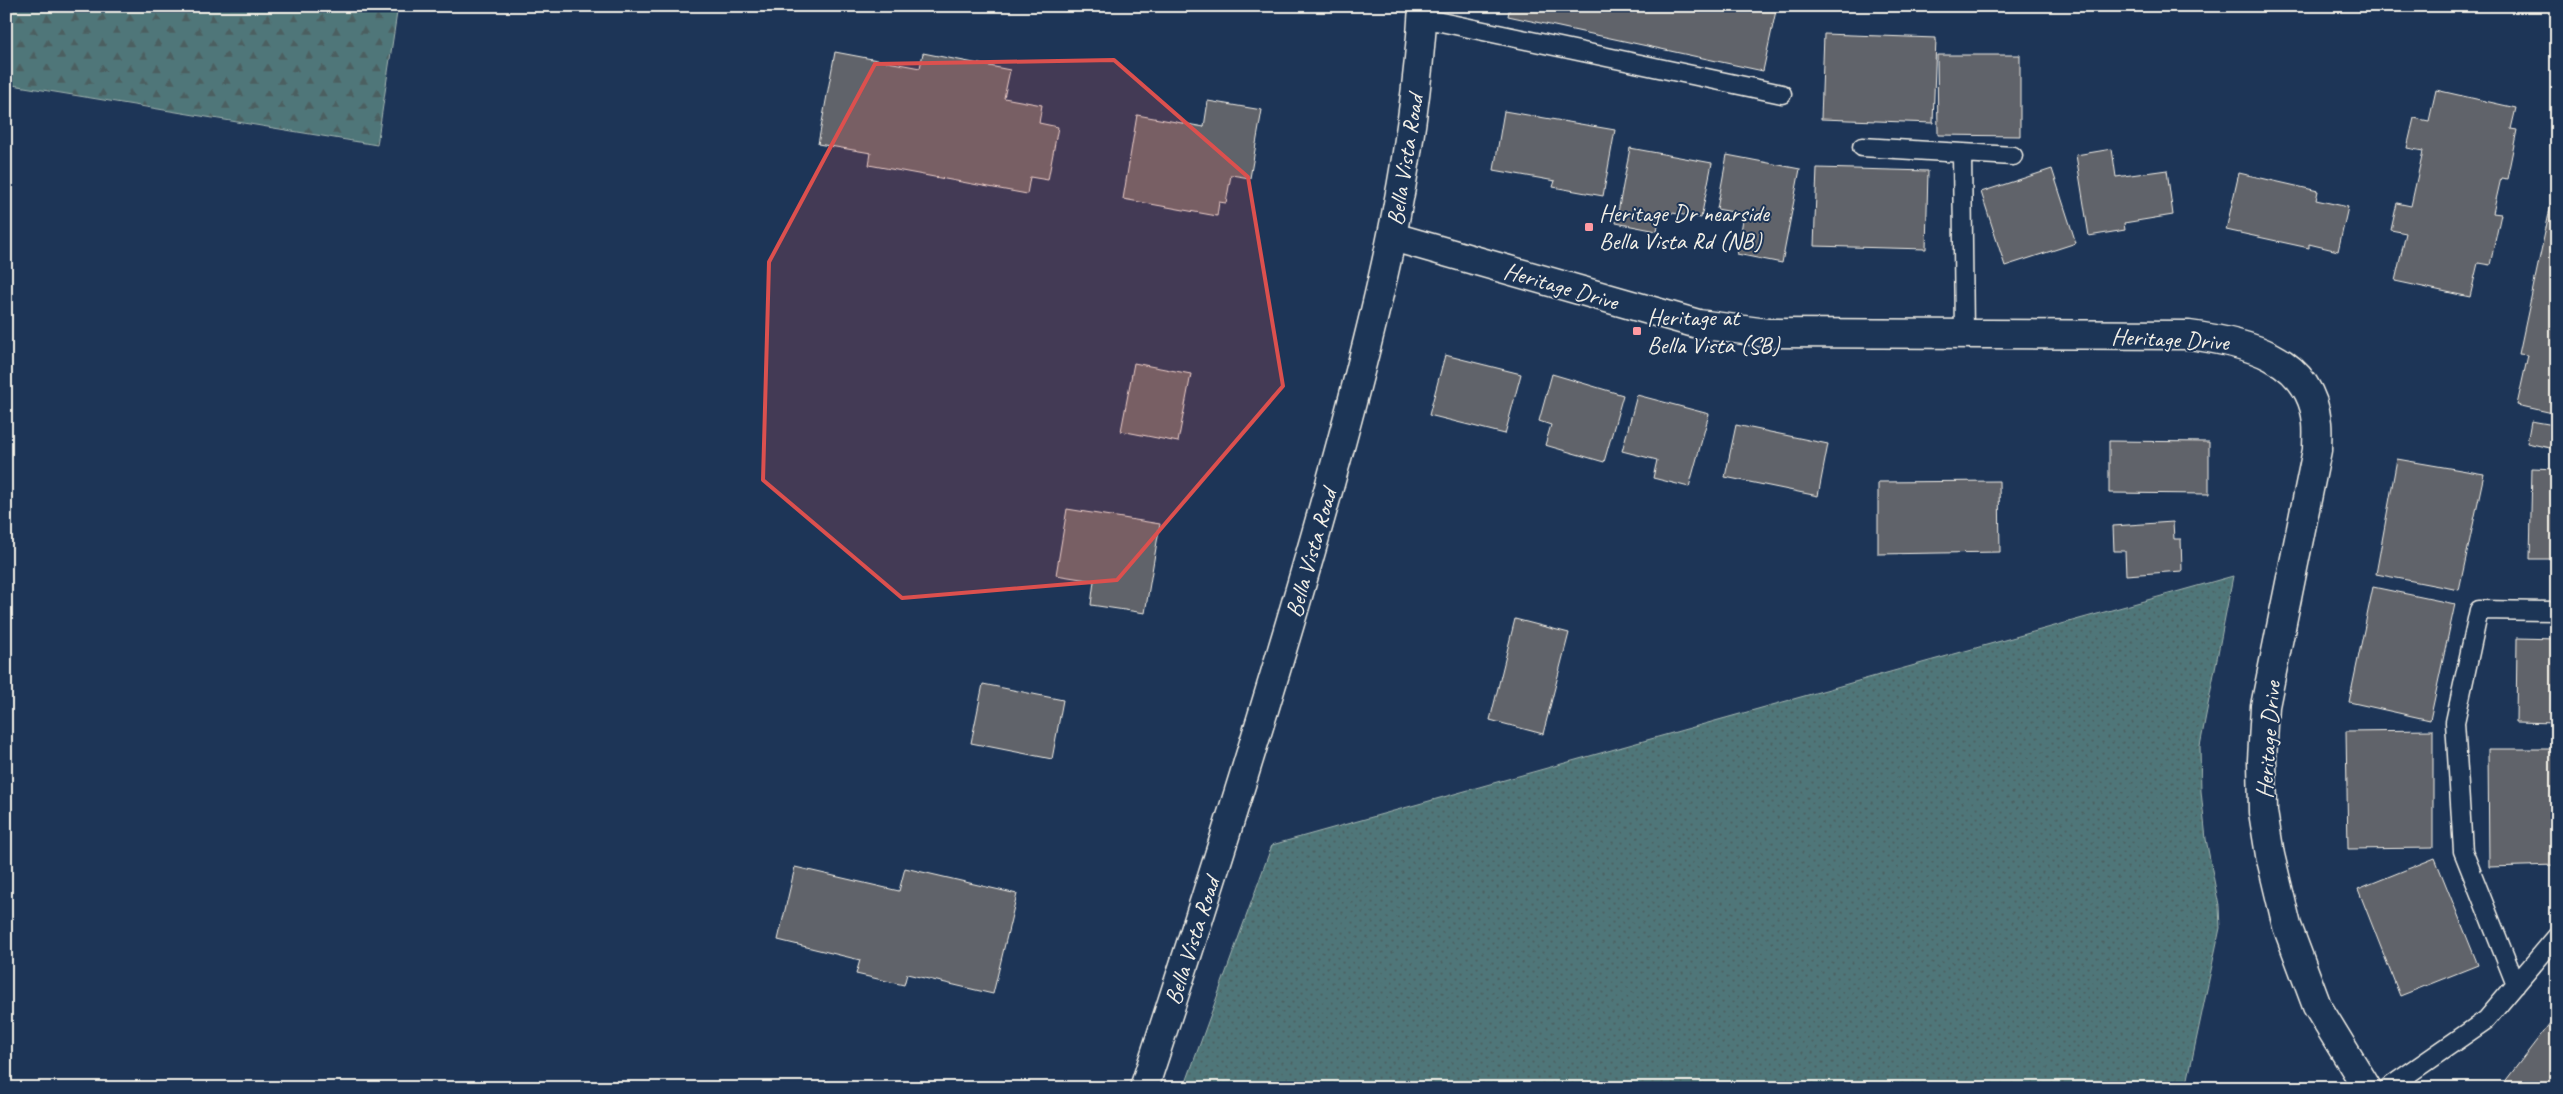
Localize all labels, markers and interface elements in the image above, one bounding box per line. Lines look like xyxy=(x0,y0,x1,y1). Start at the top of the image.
street label: Bella Vista Road xyxy=(1380,89,1431,228)
place label: Heritage Dr nearside Bella Vista Rd (NB) xyxy=(1599,198,1771,256)
marker: Heritage Dr nearside Bella Vista Rd (NB) xyxy=(1583,221,1595,233)
street label: Heritage Drive xyxy=(1500,255,1624,317)
place label: Heritage at Bella Vista (SB) xyxy=(1647,302,1781,360)
street label: Heritage Drive xyxy=(2111,321,2232,357)
marker: Heritage at Bella Vista (SB) xyxy=(1631,325,1643,337)
street label: Bella Vista Road xyxy=(1278,482,1345,621)
street label: Heritage Drive xyxy=(2249,678,2287,800)
street label: Bella Vista Road xyxy=(1157,870,1228,1009)

